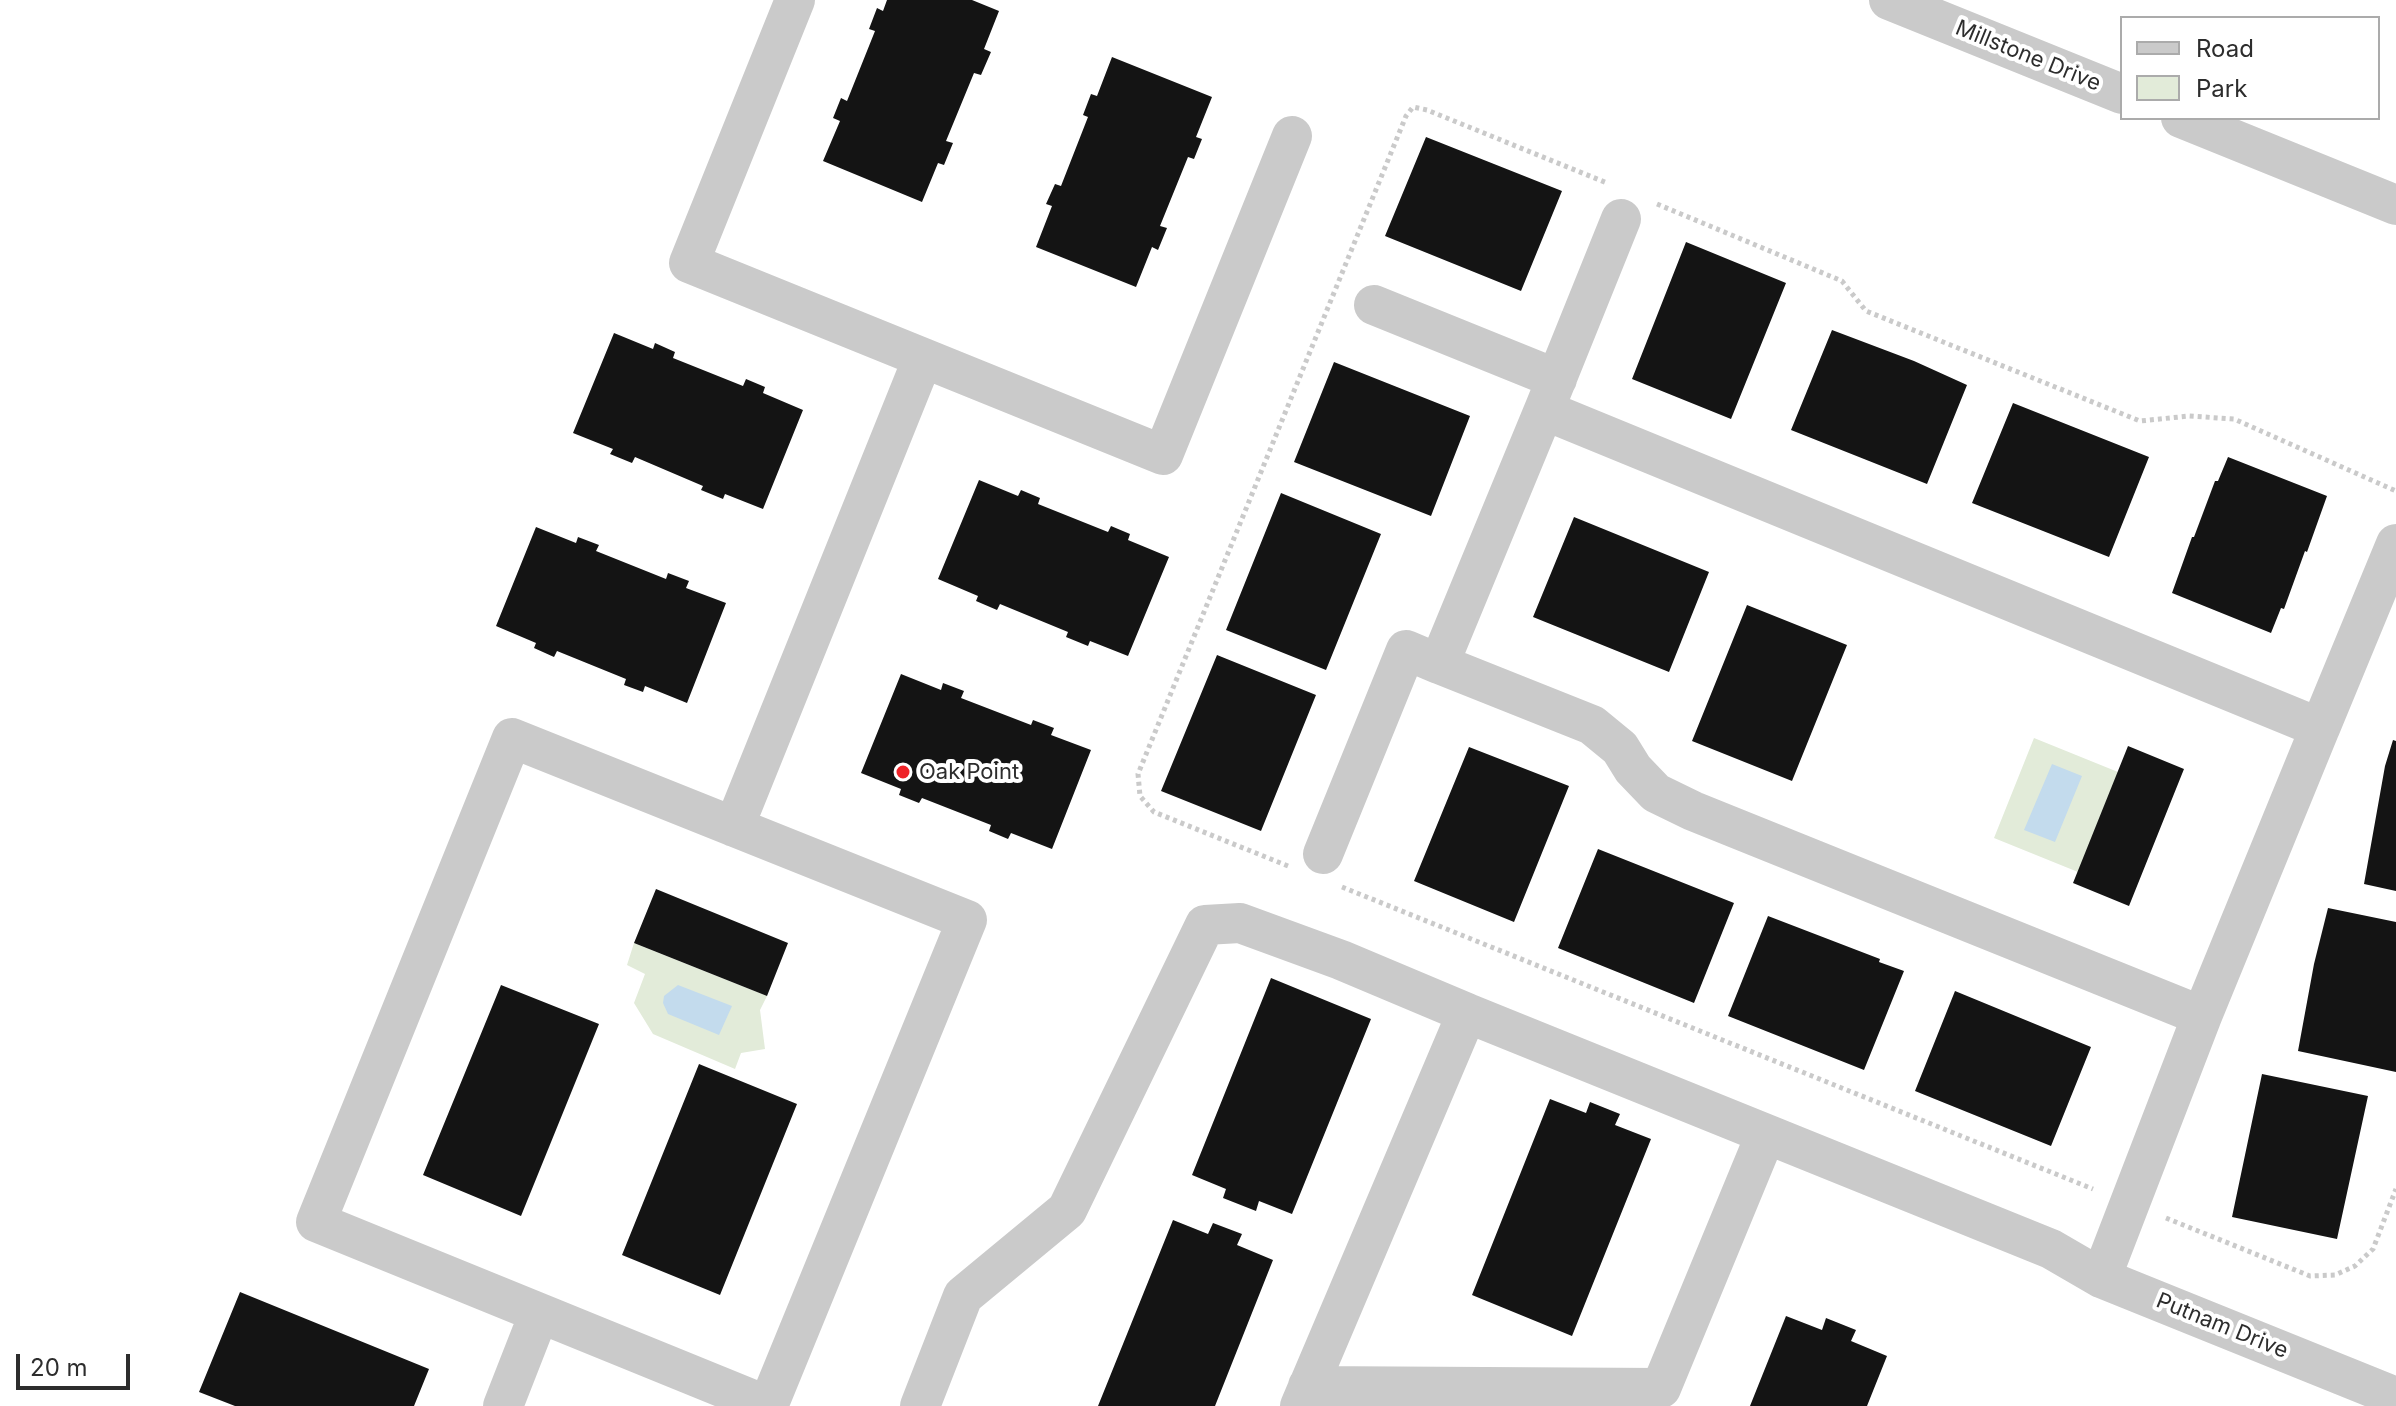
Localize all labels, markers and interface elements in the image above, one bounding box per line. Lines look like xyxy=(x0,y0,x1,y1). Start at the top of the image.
street label: Millstone Drive xyxy=(1952,15,2104,97)
legend xyxy=(2120,16,2380,120)
text: Road xyxy=(2196,34,2254,63)
text: Park xyxy=(2196,74,2247,103)
place label: Oak Point xyxy=(919,759,1019,785)
marker: Oak Point xyxy=(894,763,912,781)
street label: Putnam Drive xyxy=(2152,1288,2292,1364)
scale bar xyxy=(20,1338,134,1388)
text: 20 m xyxy=(30,1353,88,1382)

